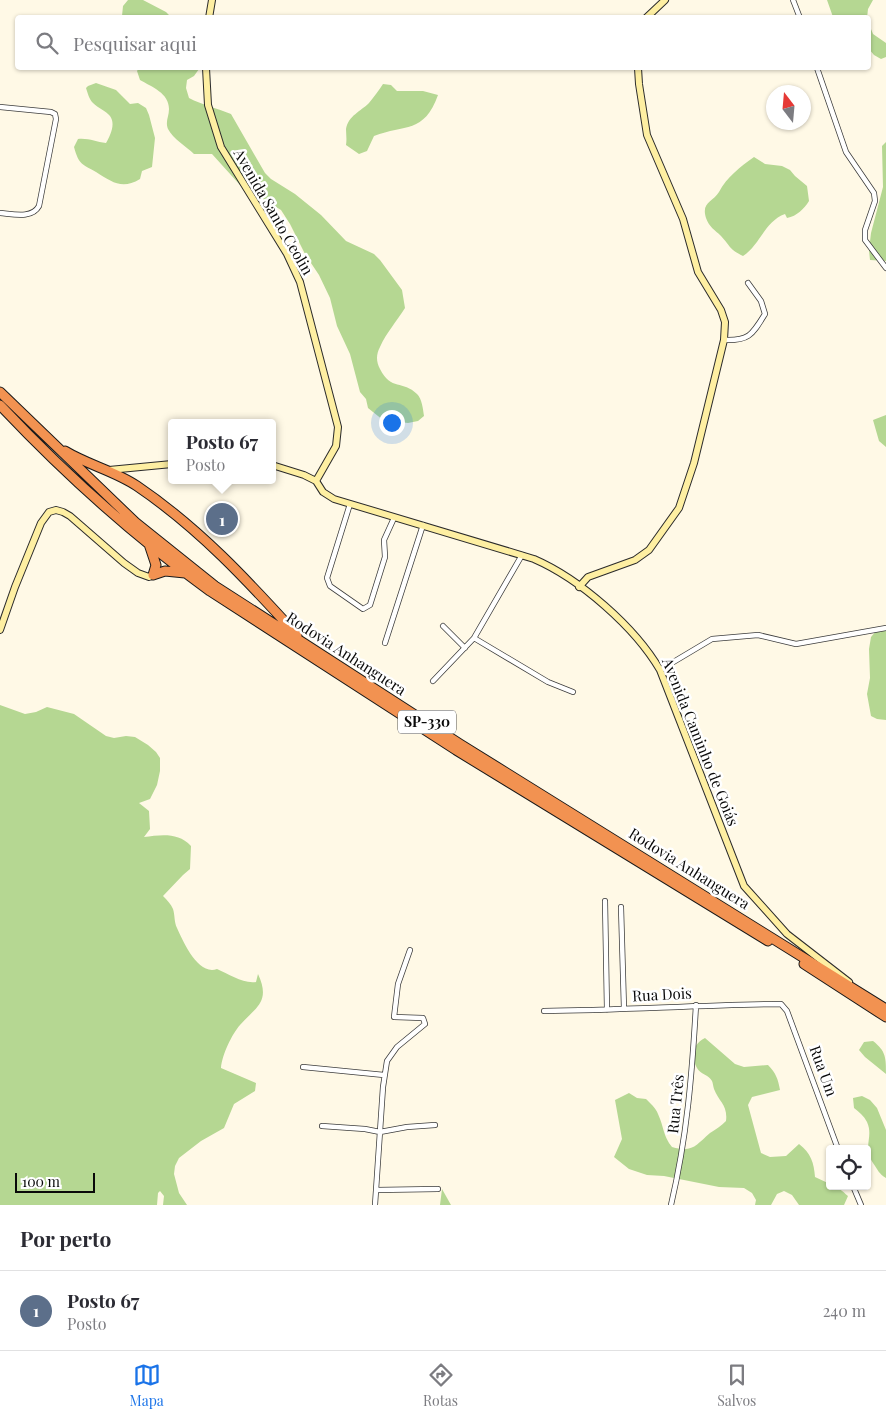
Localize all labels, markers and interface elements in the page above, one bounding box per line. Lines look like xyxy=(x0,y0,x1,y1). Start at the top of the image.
search box xyxy=(15,15,871,70)
icon: search xyxy=(33,29,61,57)
text: Pesquisar aqui xyxy=(73,30,197,56)
north arrow xyxy=(766,85,811,130)
street label: Avenida Santo Ceolin xyxy=(229,144,318,278)
your location xyxy=(379,410,405,436)
popup xyxy=(168,419,276,484)
text: Posto 67 xyxy=(186,428,258,454)
text: Posto xyxy=(186,454,225,475)
pin: 1 xyxy=(206,500,238,538)
street label: Rodovia Anhanguera xyxy=(283,607,411,700)
street label: Avenida Caminho de Goiás xyxy=(658,654,744,829)
road number: SP-330 xyxy=(398,710,456,734)
street label: Rodovia Anhanguera xyxy=(625,823,754,914)
street label: Rua Dois xyxy=(632,982,692,1006)
street label: Rua Um xyxy=(806,1042,843,1100)
street label: Rua Três xyxy=(662,1073,688,1134)
map controls xyxy=(826,1145,871,1190)
button: locate xyxy=(826,1145,871,1190)
scale bar xyxy=(15,1170,95,1193)
text: 100 m xyxy=(22,1172,60,1191)
text: Por perto xyxy=(20,1224,111,1252)
text: Posto 67 xyxy=(67,1287,139,1313)
text: 1 xyxy=(33,1300,39,1321)
text: 240 m xyxy=(823,1300,866,1321)
text: Posto xyxy=(67,1313,107,1334)
tab: Mapa xyxy=(130,1361,164,1410)
tab: Rotas xyxy=(423,1361,458,1410)
tab: Salvos xyxy=(717,1361,756,1410)

